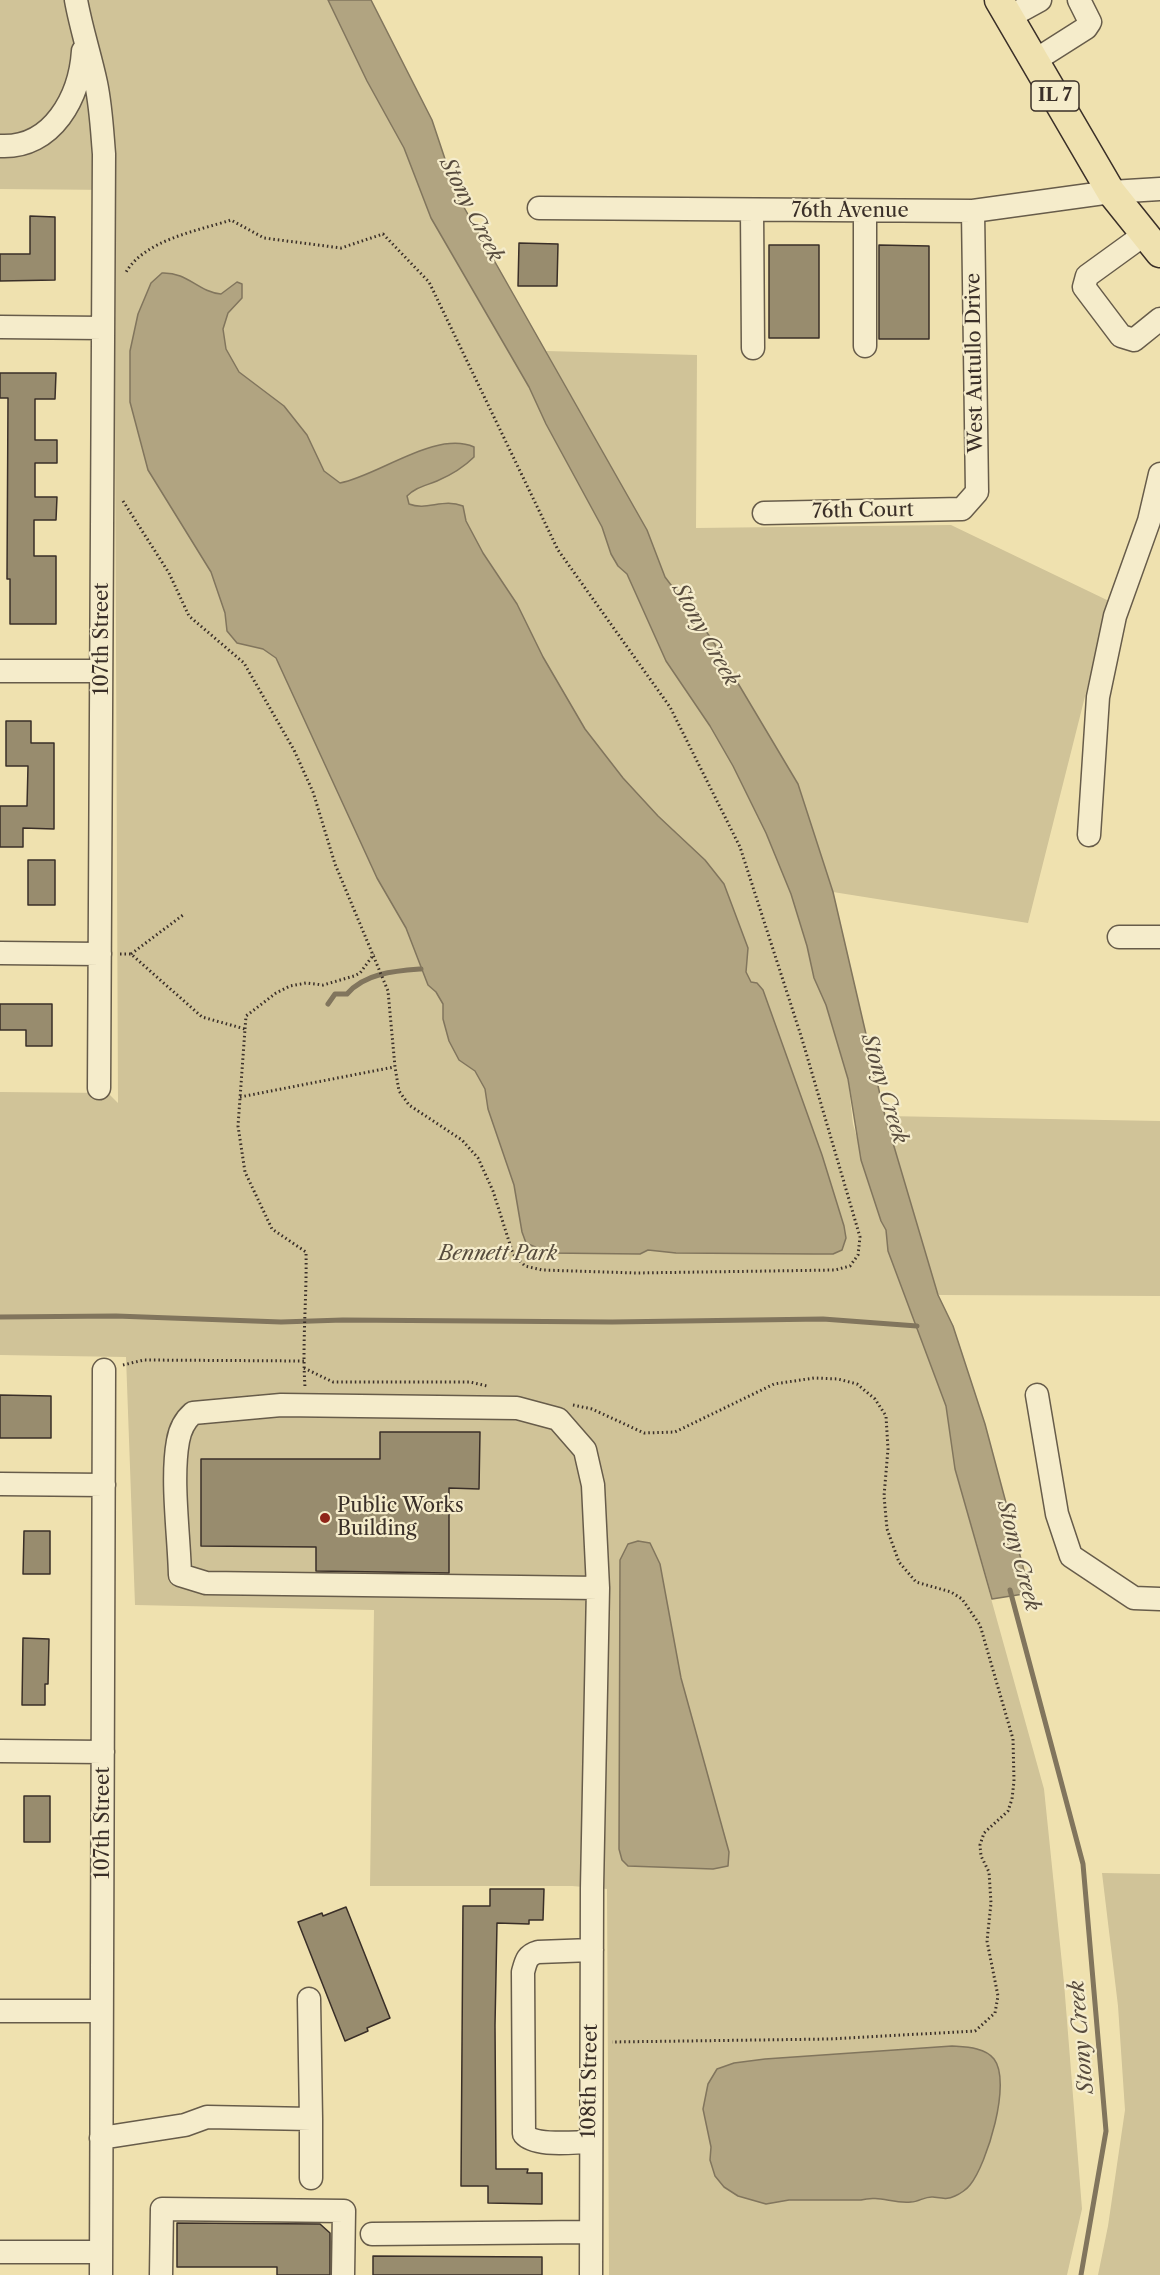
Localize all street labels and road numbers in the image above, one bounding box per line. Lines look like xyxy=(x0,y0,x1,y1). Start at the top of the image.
road number: IL 7 xyxy=(1031,81,1079,111)
street label: 76th Avenue xyxy=(791,199,909,223)
street label: West Autullo Drive xyxy=(961,273,989,453)
street label: 76th Court xyxy=(812,498,914,524)
street label: 107th Street xyxy=(90,583,114,695)
street label: 107th Street xyxy=(91,1767,115,1879)
street label: 108th Street xyxy=(577,2024,603,2138)

